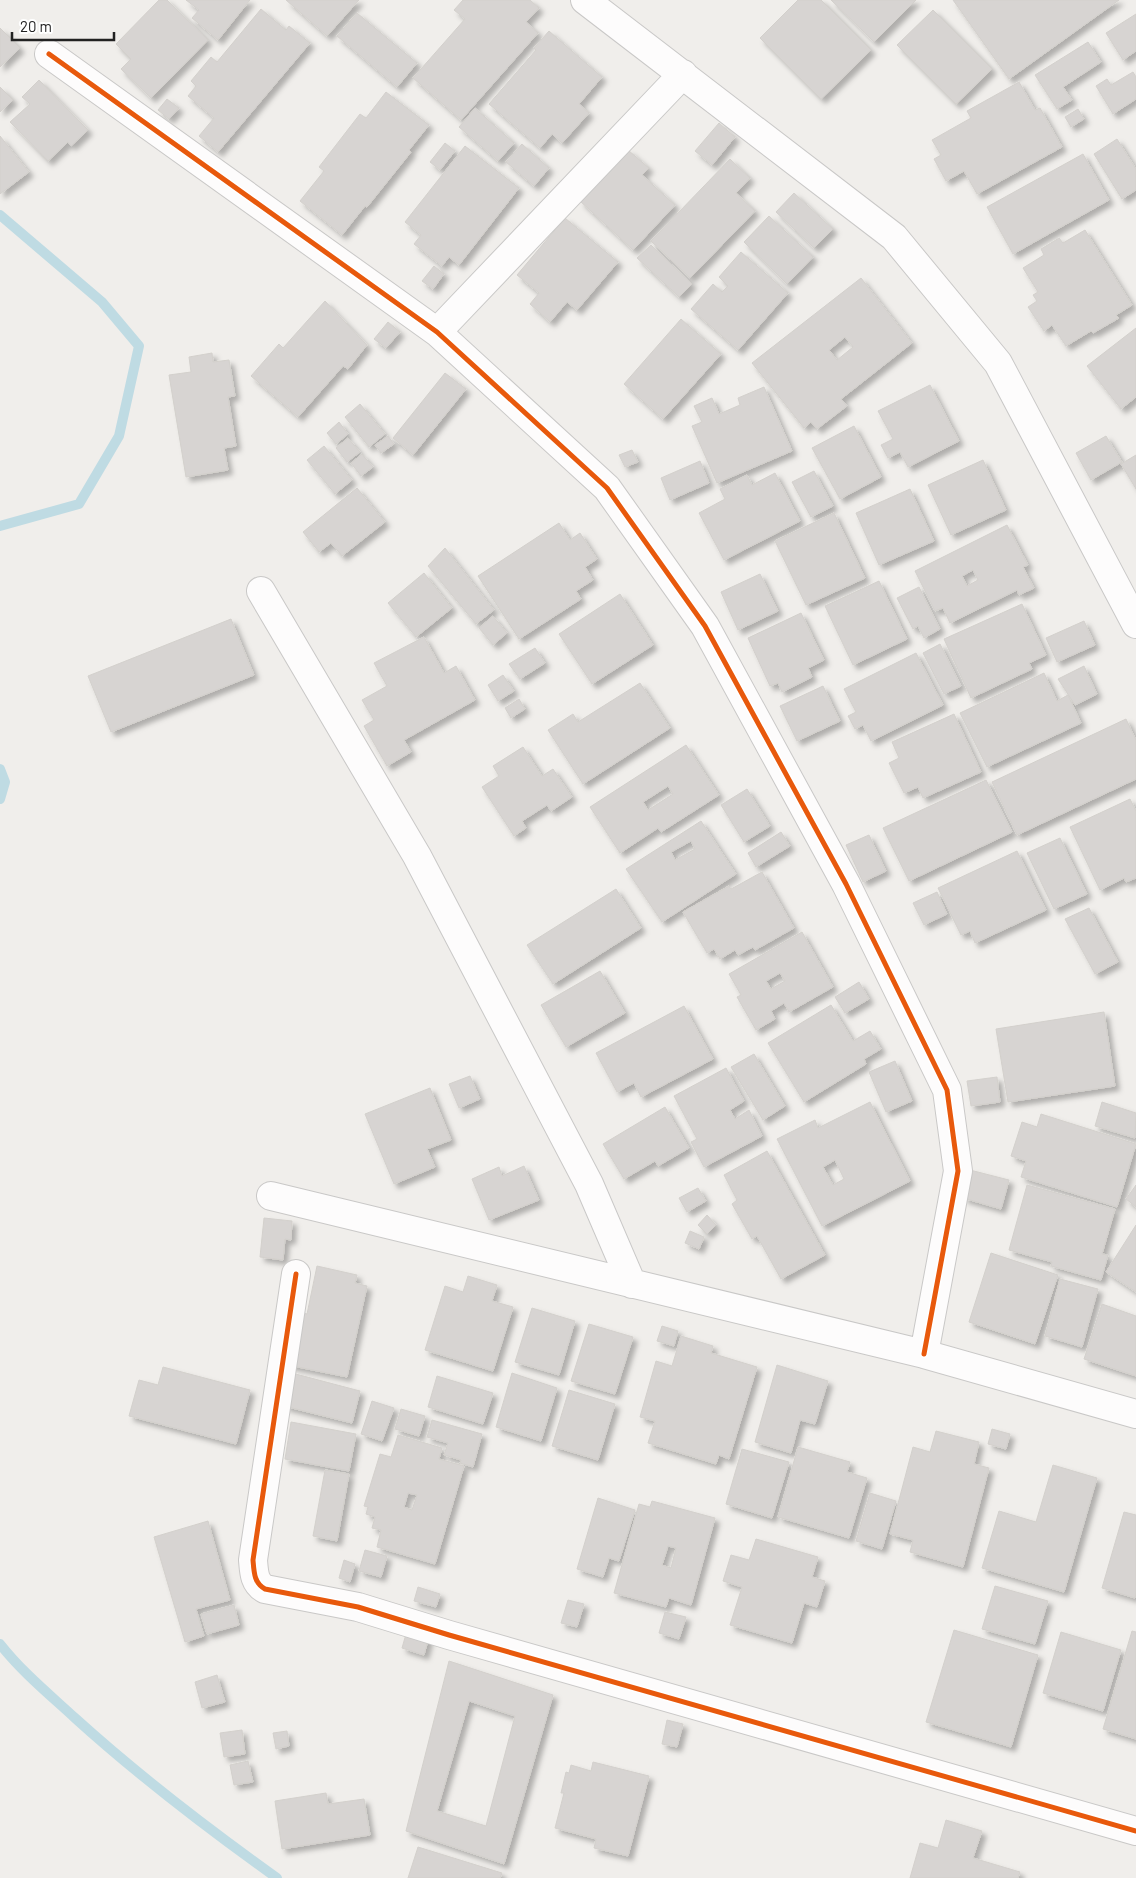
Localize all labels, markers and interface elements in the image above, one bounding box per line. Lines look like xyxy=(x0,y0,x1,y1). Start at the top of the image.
scale bar xyxy=(12,10,115,42)
text: 20 m xyxy=(20,17,52,35)

